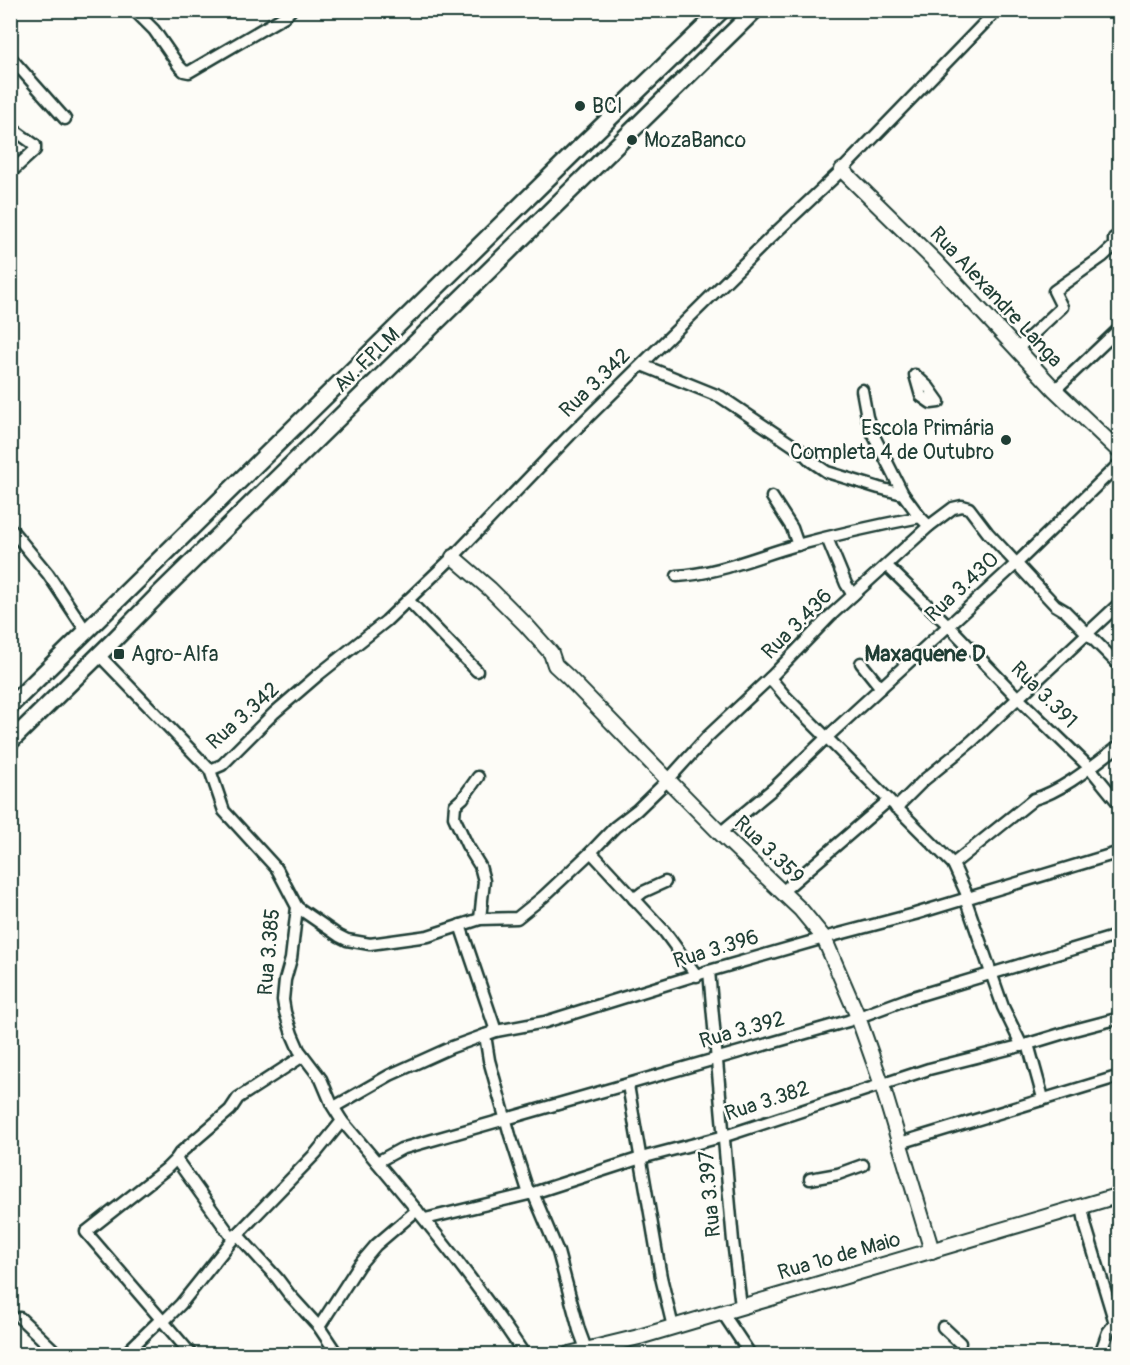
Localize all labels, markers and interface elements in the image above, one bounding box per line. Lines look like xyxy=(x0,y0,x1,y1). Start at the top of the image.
place label: BCI xyxy=(592,93,623,120)
marker: BCI xyxy=(573,99,587,113)
place label: MozaBanco xyxy=(644,127,746,154)
marker: MozaBanco xyxy=(625,133,639,147)
street label: Rua Alexandre Langa xyxy=(924,221,1068,373)
street label: Av. FPLM xyxy=(328,322,406,398)
street label: Rua 3.342 xyxy=(554,342,636,424)
place label: Escola Primária Completa 4 de Outubro xyxy=(790,415,994,466)
marker: Escola Primária Completa 4 de Outubro xyxy=(999,433,1013,447)
street label: Rua 3.430 xyxy=(919,546,1005,628)
street label: Rua 3.436 xyxy=(756,583,838,665)
district label: Maxaquene D xyxy=(865,640,986,668)
place label: Agro-Alfa xyxy=(131,641,219,668)
marker: Agro-Alfa xyxy=(112,647,126,661)
street label: Rua 3.391 xyxy=(1005,656,1083,734)
street label: Rua 3.342 xyxy=(201,676,285,756)
street label: Rua 3.359 xyxy=(728,810,810,890)
street label: Rua 3.385 xyxy=(252,907,286,997)
street label: Rua 3.396 xyxy=(670,923,762,975)
street label: Rua 3.392 xyxy=(696,1005,788,1055)
street label: Rua 3.382 xyxy=(721,1075,813,1127)
street label: Rua 3.397 xyxy=(693,1149,727,1239)
street label: Rua 1º de Maio xyxy=(775,1226,903,1286)

